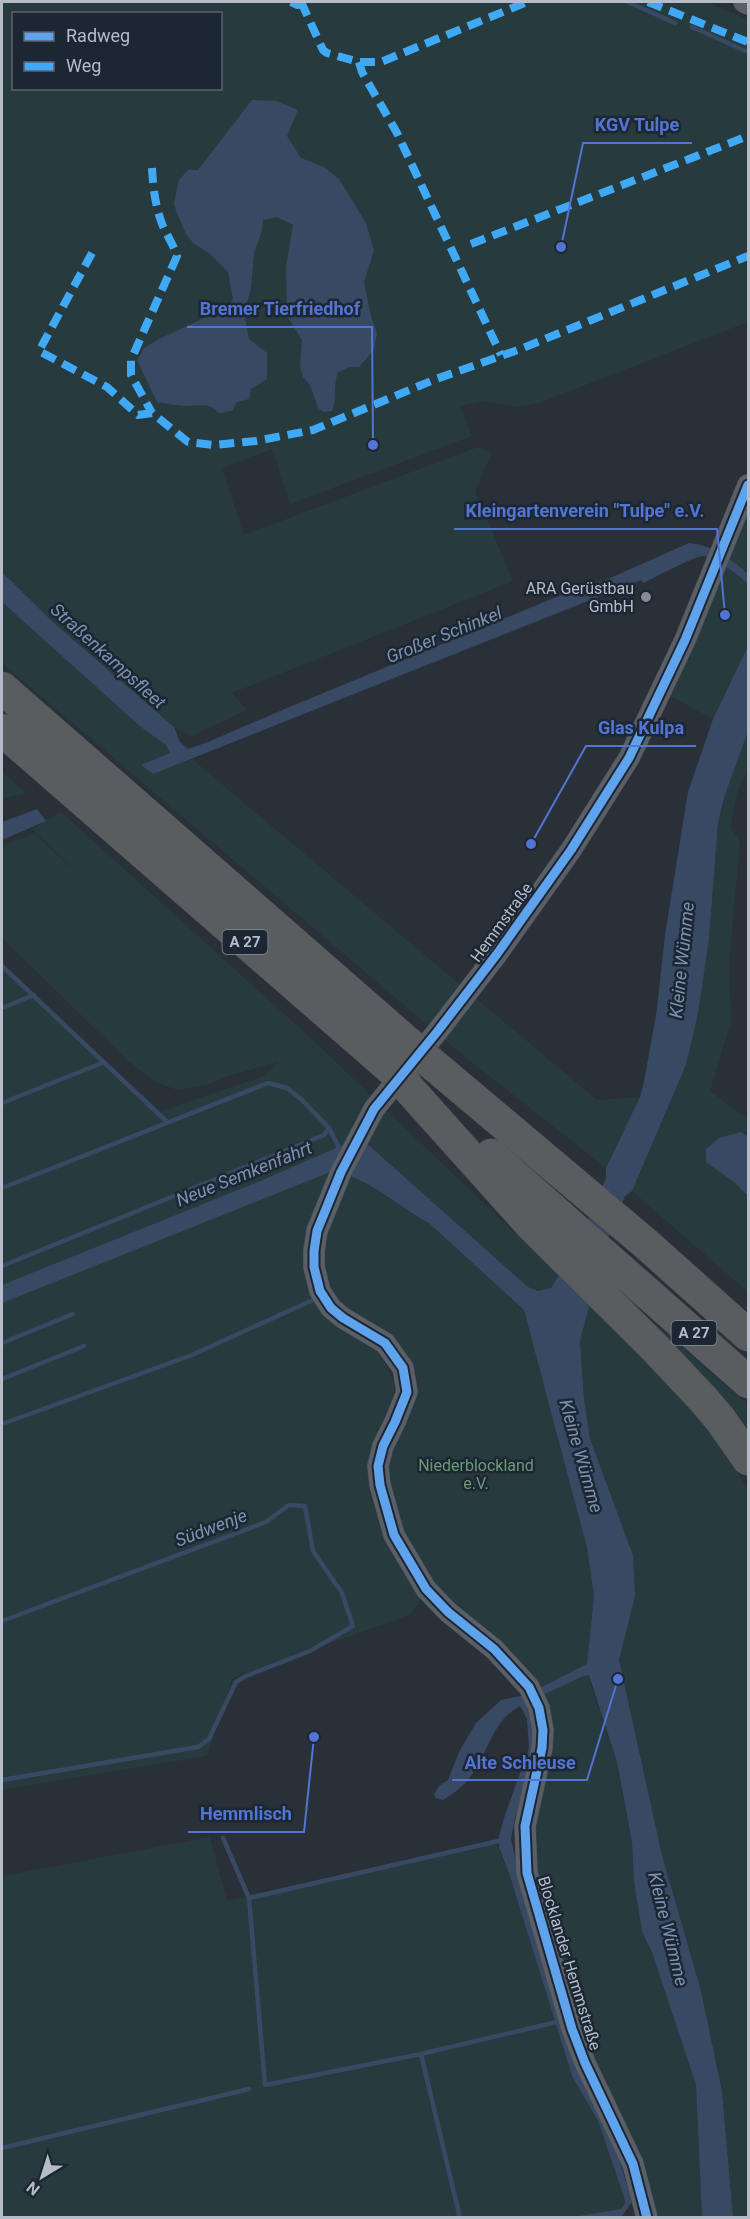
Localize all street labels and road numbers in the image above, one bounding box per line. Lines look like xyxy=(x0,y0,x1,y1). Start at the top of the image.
street label: Hemmstraße xyxy=(466,879,537,966)
road number: A 27 xyxy=(222,930,268,954)
road number: A 27 xyxy=(672,1321,716,1345)
street label: Blocklander Hemmstraße xyxy=(534,1874,605,2052)

